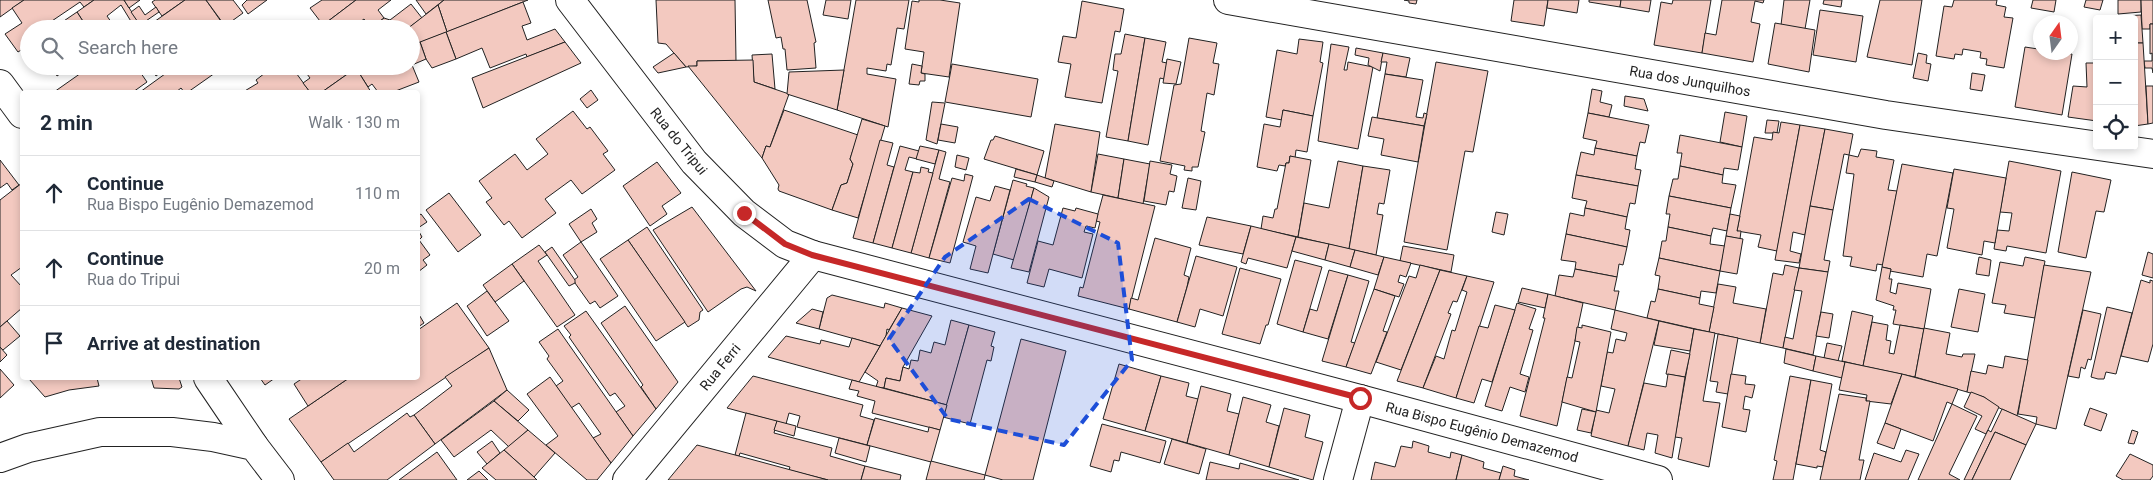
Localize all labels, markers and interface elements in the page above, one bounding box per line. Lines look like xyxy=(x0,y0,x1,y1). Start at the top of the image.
north arrow xyxy=(2033,15,2078,60)
map controls xyxy=(2093,15,2138,150)
button: + xyxy=(2093,15,2138,60)
search box xyxy=(20,20,420,75)
icon: search xyxy=(38,34,66,62)
text: Search here xyxy=(78,36,178,59)
button: − xyxy=(2093,60,2138,105)
street label: Rua dos Junquilhos xyxy=(1628,62,1752,100)
street label: Rua do Tripui xyxy=(647,104,711,178)
button: locate xyxy=(2093,105,2138,150)
text: 2 min xyxy=(40,111,93,135)
text: Walk · 130 m xyxy=(308,113,400,132)
text: Continue xyxy=(87,172,164,195)
icon: ahead xyxy=(40,179,68,207)
text: 110 m xyxy=(355,184,400,203)
text: Rua Bispo Eugênio Demazemod xyxy=(87,195,314,214)
route end xyxy=(733,202,756,225)
text: Continue xyxy=(87,247,164,270)
icon: ahead xyxy=(40,254,68,282)
text: 20 m xyxy=(364,259,400,278)
text: Rua do Tripui xyxy=(87,270,180,289)
icon: arrive xyxy=(40,329,68,357)
text: Arrive at destination xyxy=(87,332,260,355)
street label: Rua Ferri xyxy=(696,340,744,394)
route start xyxy=(1349,387,1372,410)
street label: Rua Bispo Eugênio Demazemod xyxy=(1384,399,1580,465)

